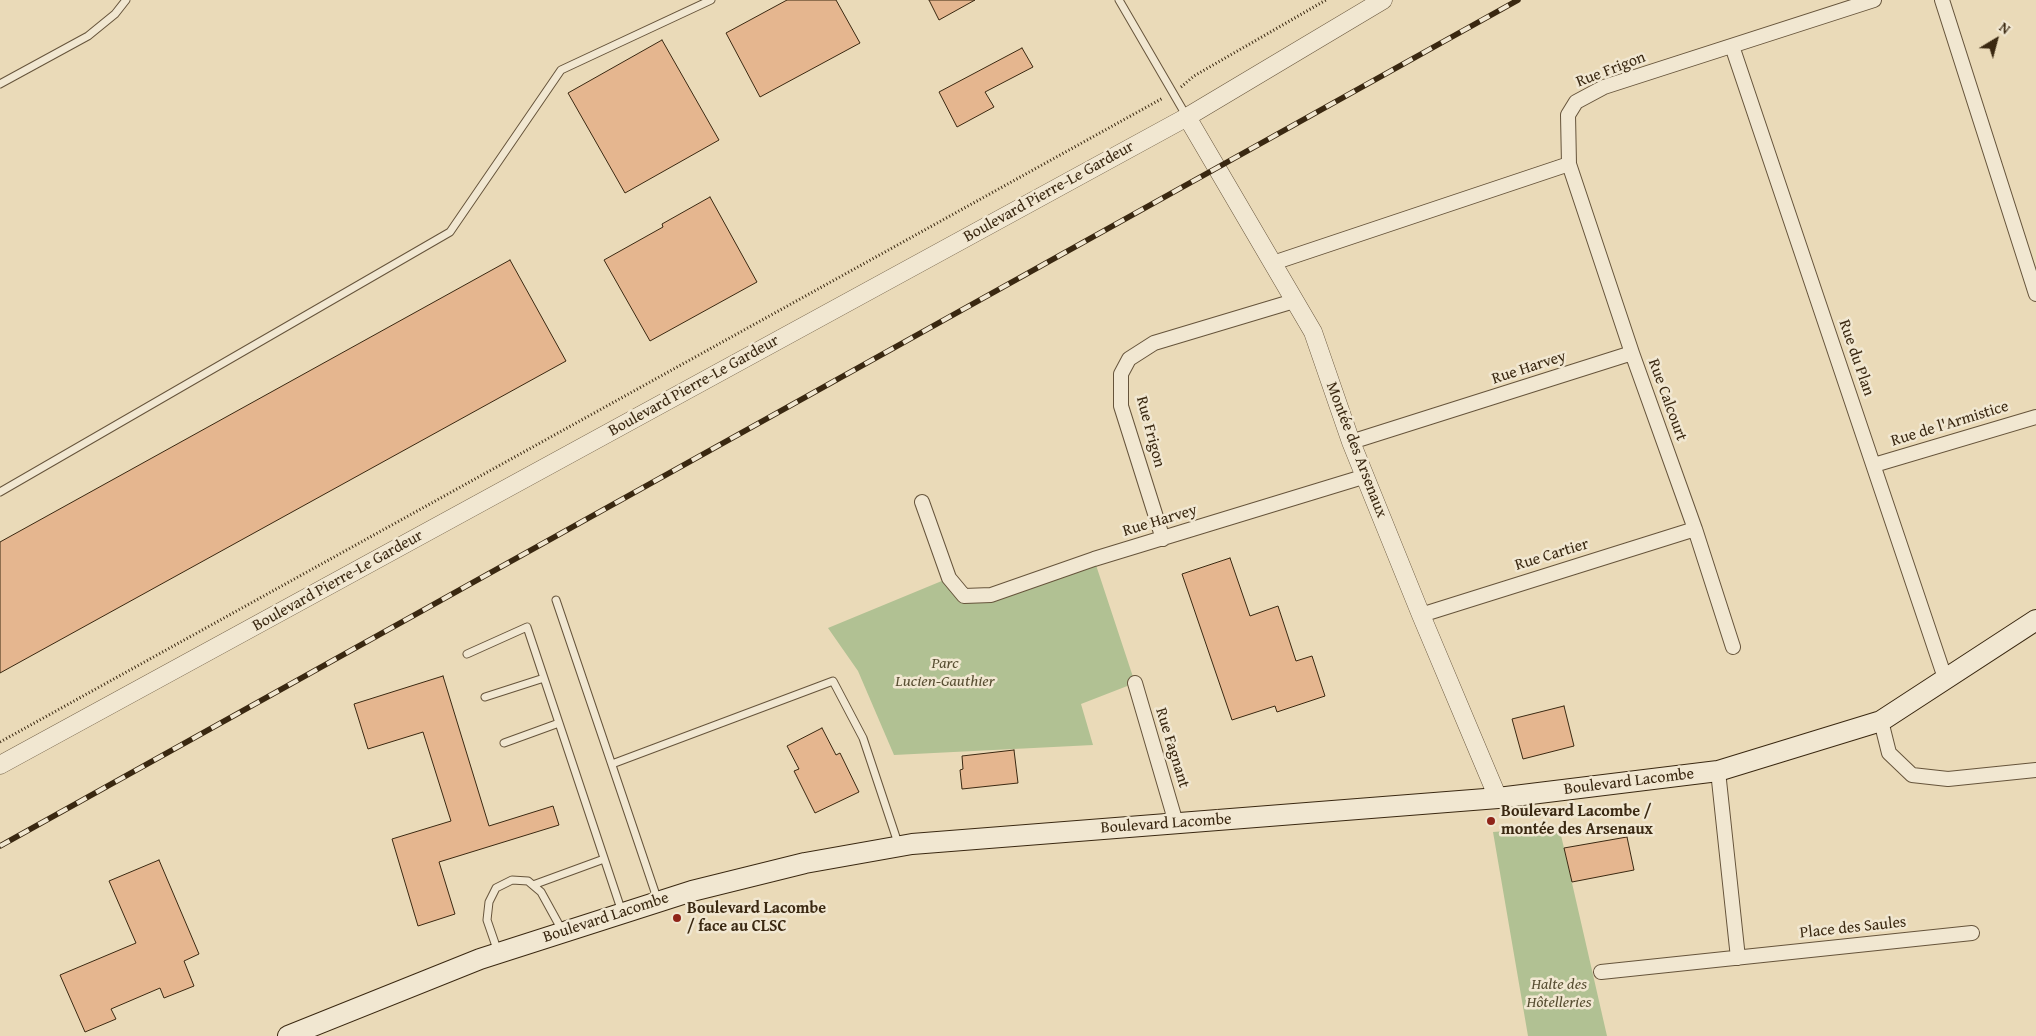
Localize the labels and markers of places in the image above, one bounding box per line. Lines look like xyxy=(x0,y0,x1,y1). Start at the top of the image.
place label: Boulevard Lacombe / montée des Arsenaux xyxy=(1501,802,1653,840)
marker: Boulevard Lacombe / montée des Arsenaux xyxy=(1485,815,1497,827)
place label: Boulevard Lacombe / face au CLSC xyxy=(687,899,826,937)
marker: Boulevard Lacombe / face au CLSC xyxy=(671,912,683,924)

